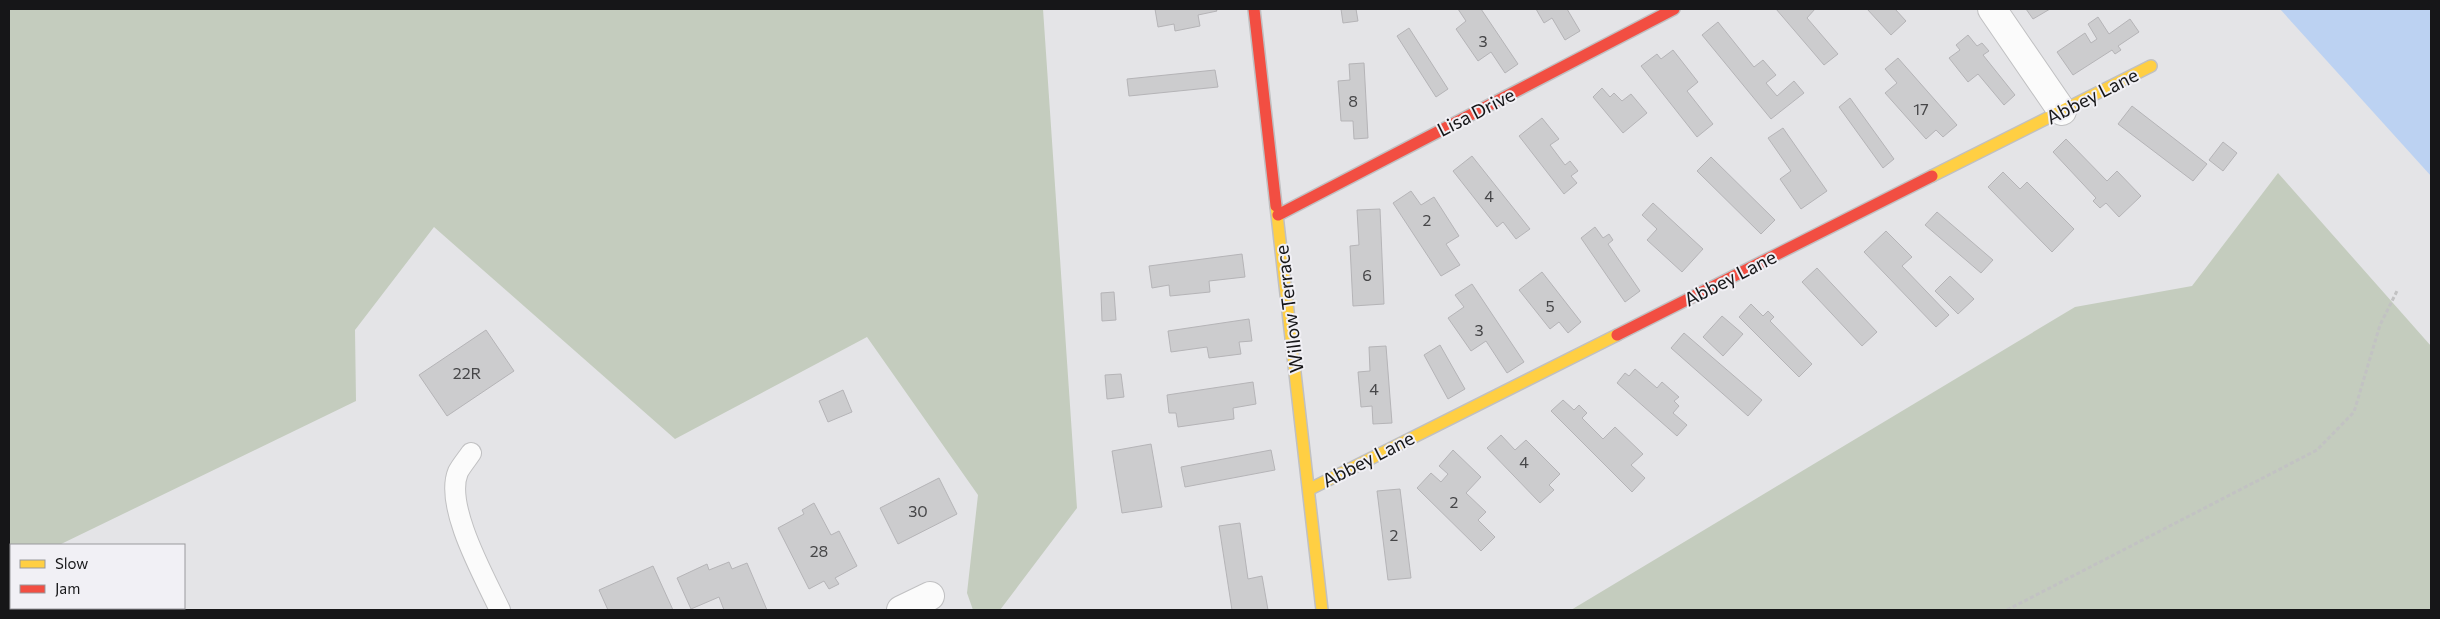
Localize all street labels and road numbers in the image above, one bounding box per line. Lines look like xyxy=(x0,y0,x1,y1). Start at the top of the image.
street label: Abbey Lane xyxy=(2042,62,2142,129)
street label: Lisa Drive xyxy=(1433,82,1518,141)
street label: Willow Terrace xyxy=(1269,244,1308,374)
street label: Abbey Lane xyxy=(1680,244,1780,311)
street label: Abbey Lane xyxy=(1318,425,1418,492)

